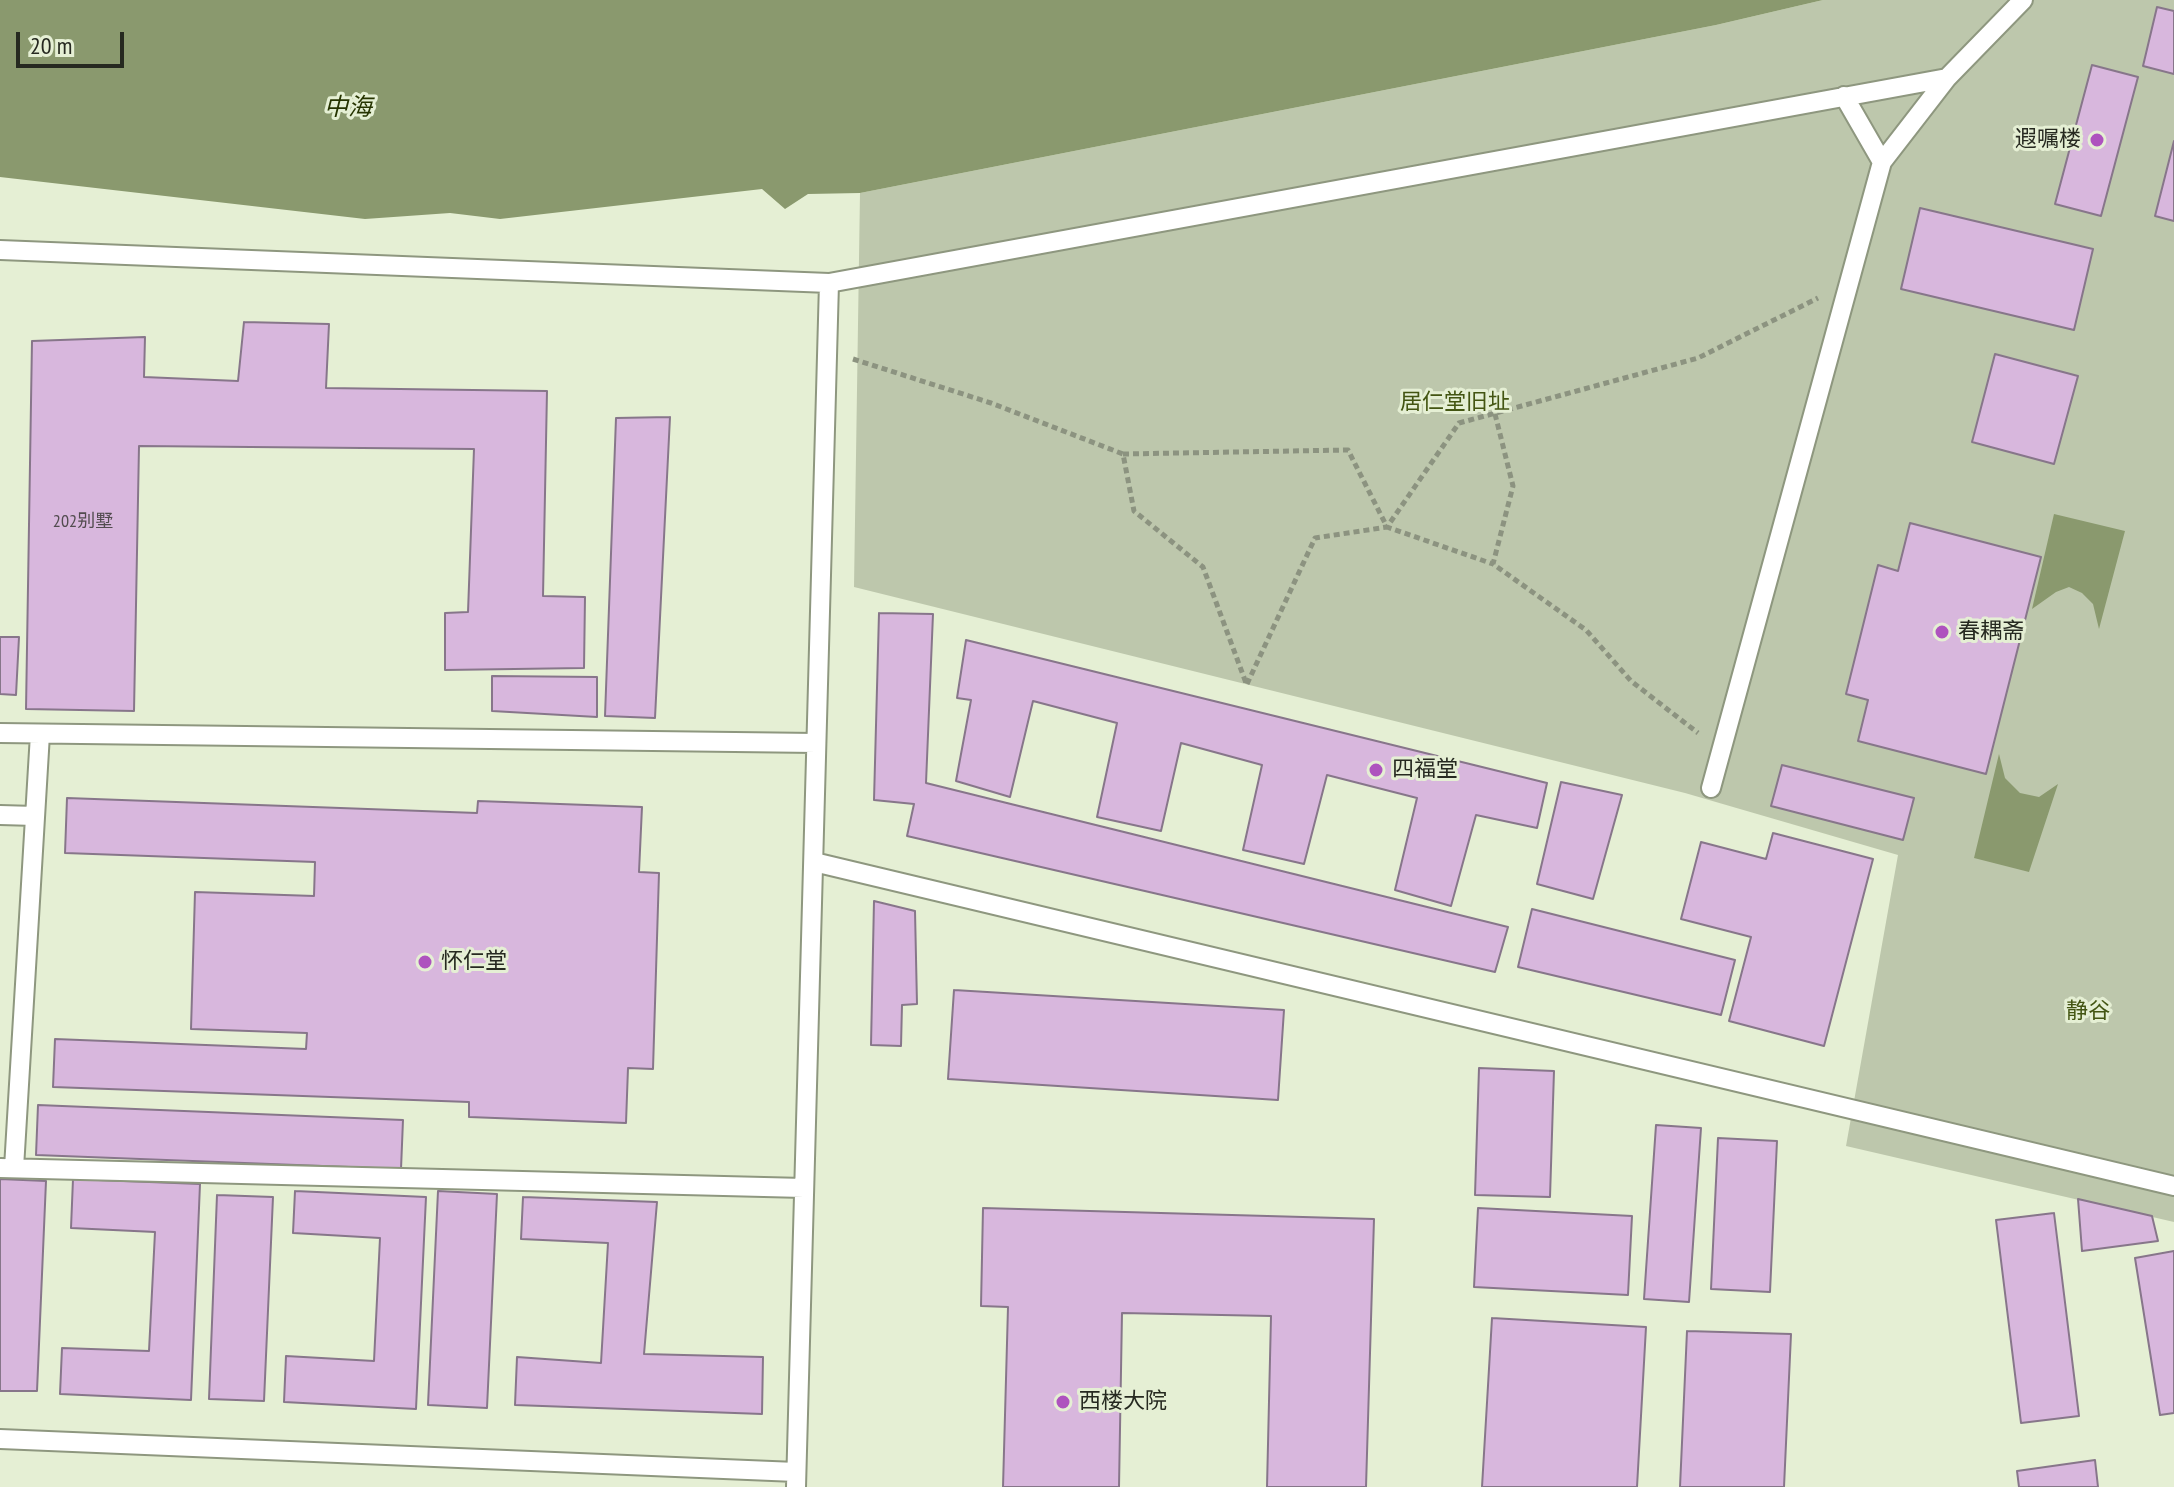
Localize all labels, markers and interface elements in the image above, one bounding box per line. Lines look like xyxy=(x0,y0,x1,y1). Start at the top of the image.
scale bar xyxy=(20,16,128,66)
text: 20 m xyxy=(30,30,72,61)
water label: 中海 xyxy=(324,94,372,122)
place label: 遐嘱楼 xyxy=(2015,127,2081,153)
marker: 遐嘱楼 xyxy=(2088,131,2106,149)
park label: 居仁堂旧址 xyxy=(1400,390,1510,416)
house number: 202别墅 xyxy=(53,511,113,533)
place label: 春耦斋 xyxy=(1958,619,2024,645)
marker: 春耦斋 xyxy=(1933,623,1951,641)
place label: 四福堂 xyxy=(1392,757,1458,783)
marker: 四福堂 xyxy=(1367,761,1385,779)
place label: 怀仁堂 xyxy=(441,949,507,975)
marker: 怀仁堂 xyxy=(416,953,434,971)
park label: 静谷 xyxy=(2066,999,2110,1025)
place label: 西楼大院 xyxy=(1079,1389,1167,1415)
marker: 西楼大院 xyxy=(1054,1393,1072,1411)

